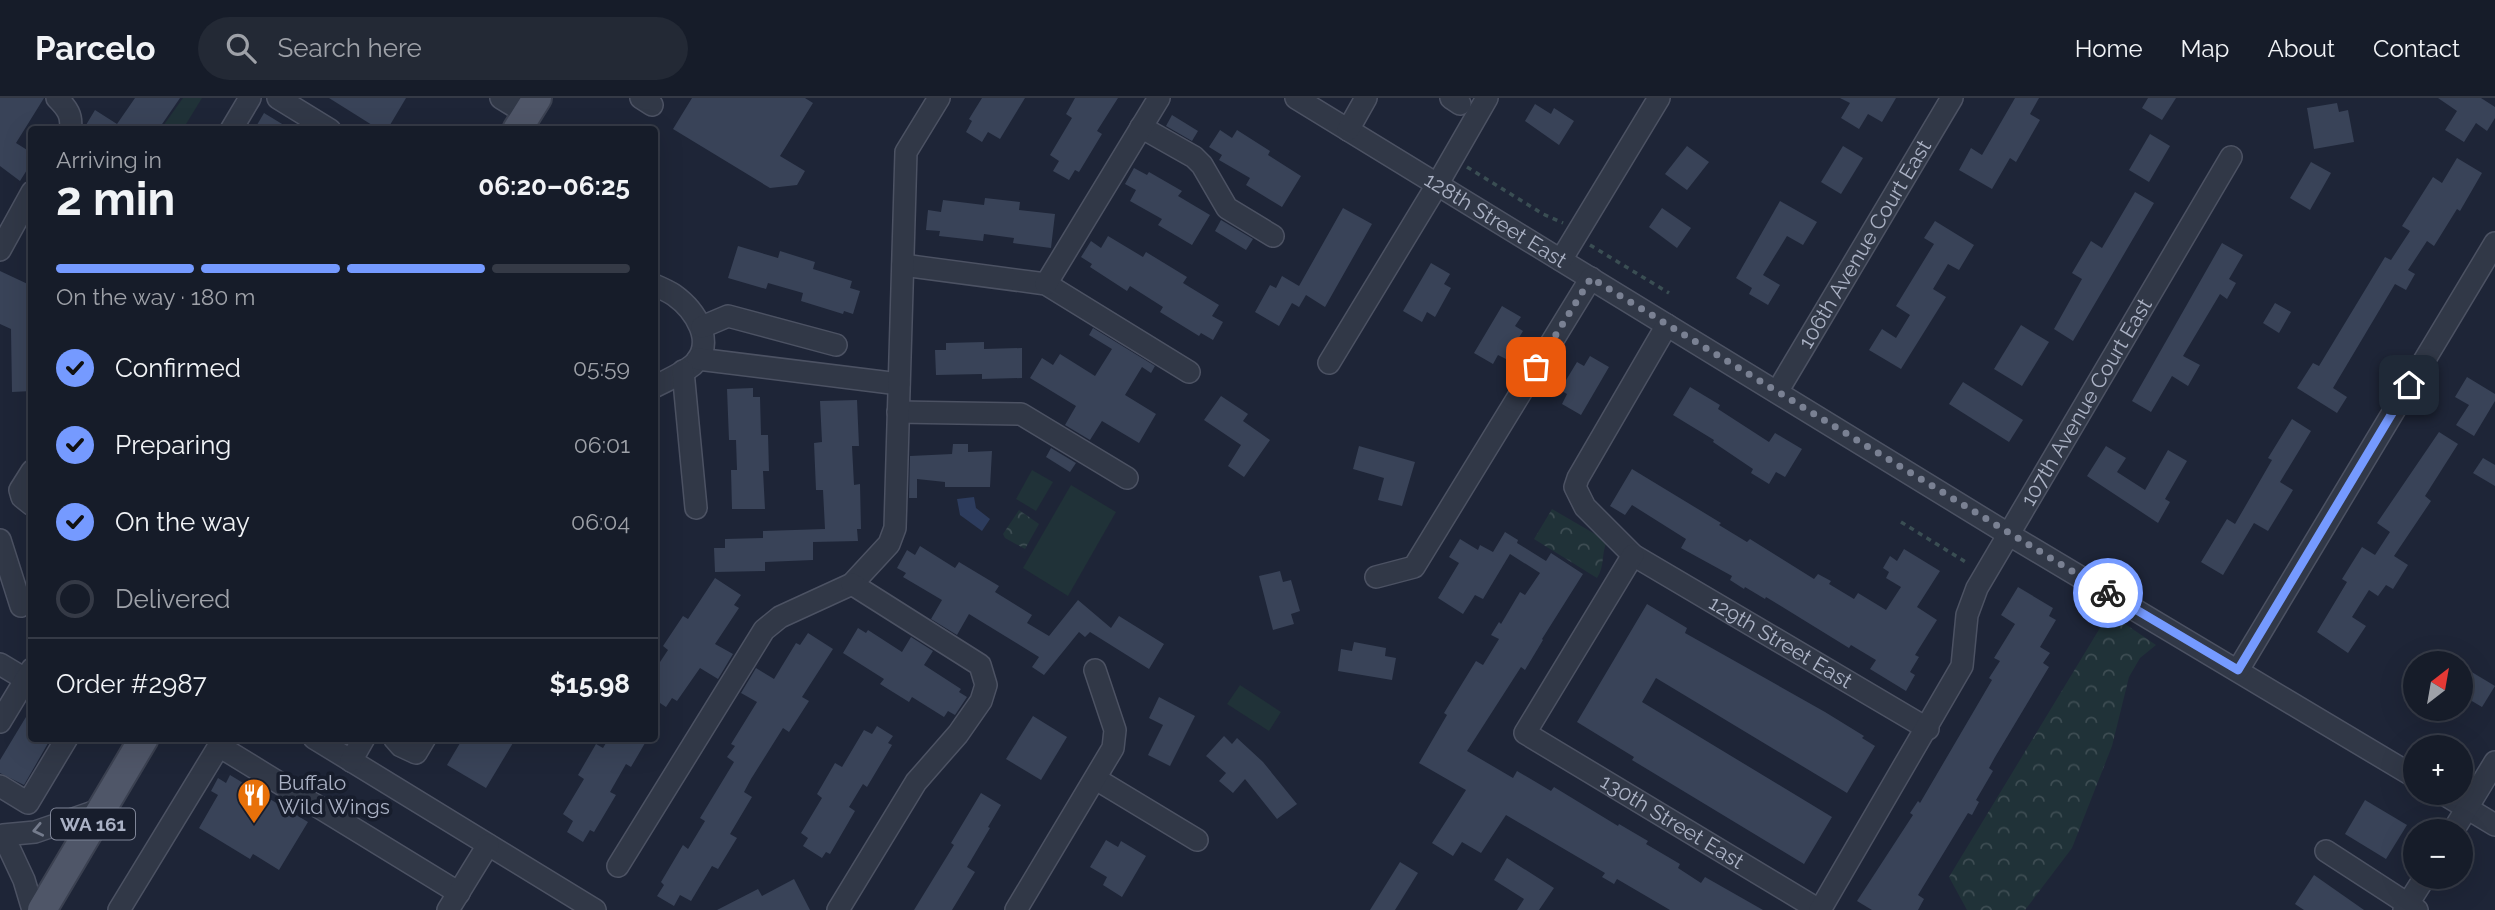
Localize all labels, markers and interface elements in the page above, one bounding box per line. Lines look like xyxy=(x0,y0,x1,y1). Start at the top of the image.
search box xyxy=(198,17,688,80)
text: Parcelo xyxy=(35,29,156,68)
icon: search xyxy=(222,29,260,67)
text: Search here xyxy=(278,33,422,63)
text: Home xyxy=(2075,34,2143,63)
text: Map xyxy=(2181,34,2229,63)
text: About xyxy=(2267,34,2335,63)
text: Contact xyxy=(2373,34,2460,63)
street label: 106th Avenue Court East xyxy=(1793,135,1936,353)
text: Arriving in xyxy=(56,146,162,173)
street label: 128th Street East xyxy=(1420,167,1571,273)
text: 06:20–06:25 xyxy=(478,171,630,201)
text: 2 min xyxy=(56,172,175,226)
text: On the way · 180 m xyxy=(56,283,255,310)
street label: 107th Avenue Court East xyxy=(2015,294,2157,510)
pin xyxy=(1506,337,1566,397)
icon: bag xyxy=(1517,348,1555,386)
icon: check xyxy=(56,349,94,387)
text: Confirmed xyxy=(115,353,241,383)
text: 05:59 xyxy=(573,354,630,381)
pin xyxy=(2379,355,2439,415)
icon: home xyxy=(2390,366,2428,404)
icon: check xyxy=(56,426,94,464)
text: Preparing xyxy=(115,430,231,460)
text: 06:01 xyxy=(574,431,630,458)
icon: check xyxy=(56,503,94,541)
text: On the way xyxy=(115,507,250,537)
text: 06:04 xyxy=(571,508,630,535)
courier xyxy=(2073,558,2143,628)
icon: bike xyxy=(2089,574,2127,612)
text: Delivered xyxy=(115,584,230,614)
street label: 129th Street East xyxy=(1705,590,1857,693)
north arrow xyxy=(2403,651,2473,721)
map controls xyxy=(2403,651,2473,889)
text: Order #2987 xyxy=(56,669,207,699)
text: $15.98 xyxy=(549,669,630,699)
button: + xyxy=(2403,735,2473,805)
street label: 130th Street East xyxy=(1596,769,1749,874)
place label: Buffalo Wild Wings xyxy=(278,770,390,819)
restaurant icon: Buffalo Wild Wings xyxy=(235,776,273,825)
road number: WA 161 xyxy=(51,808,135,839)
button: − xyxy=(2403,819,2473,889)
one-way arrow xyxy=(32,822,44,837)

